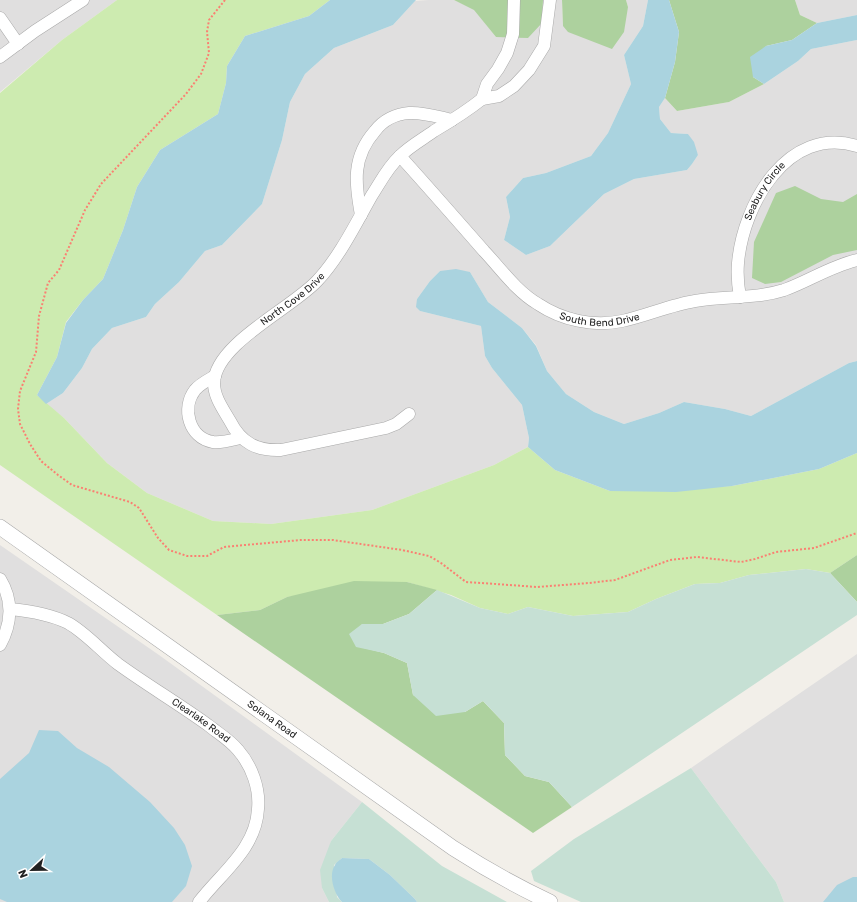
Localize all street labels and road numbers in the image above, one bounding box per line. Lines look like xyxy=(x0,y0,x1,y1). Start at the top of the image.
street label: Seabury Circle xyxy=(742,159,788,222)
street label: North Cove Drive xyxy=(258,270,328,328)
street label: South Bend Drive xyxy=(558,310,641,329)
street label: Clearlake Road xyxy=(169,696,232,745)
street label: Solana Road xyxy=(245,698,299,741)

